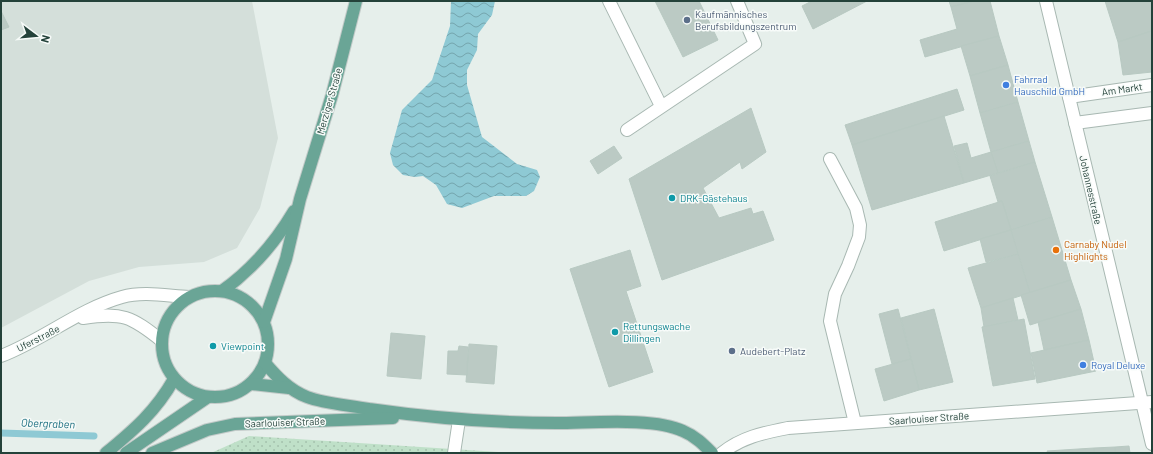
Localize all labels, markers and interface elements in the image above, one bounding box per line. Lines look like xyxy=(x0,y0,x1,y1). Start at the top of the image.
place label: Kaufmännisches Berufsbildungszentrum xyxy=(695,8,797,32)
marker: Kaufmännisches Berufsbildungszentrum xyxy=(682,15,692,25)
north arrow xyxy=(16,16,56,56)
text: N xyxy=(39,34,53,44)
street label: Merziger Straße xyxy=(314,66,344,136)
place label: Fahrrad Hauschild GmbH xyxy=(1014,73,1085,97)
marker: Fahrrad Hauschild GmbH xyxy=(1001,80,1011,90)
street label: Am Markt xyxy=(1101,80,1143,98)
street label: Johannesstraße xyxy=(1077,154,1105,226)
place label: DRK-Gästehaus xyxy=(680,192,748,204)
marker: DRK-Gästehaus xyxy=(667,193,677,203)
place label: Carnaby Nudel Highlights xyxy=(1064,238,1126,262)
marker: Carnaby Nudel Highlights xyxy=(1051,245,1061,255)
place label: Rettungswache Dillingen xyxy=(623,320,690,344)
street label: Uferstraße xyxy=(15,322,61,354)
marker: Rettungswache Dillingen xyxy=(610,327,620,337)
place label: Viewpoint xyxy=(221,340,265,352)
marker: Viewpoint xyxy=(208,341,218,351)
place label: Audebert-Platz xyxy=(740,345,806,357)
marker: Audebert-Platz xyxy=(727,346,737,356)
place label: Royal Deluxe xyxy=(1091,359,1145,371)
marker: Royal Deluxe xyxy=(1078,360,1088,370)
street label: Saarlouiser Straße xyxy=(889,409,969,427)
street label: Saarlouiser Straße xyxy=(245,415,325,429)
water label: Obergraben xyxy=(21,416,76,430)

